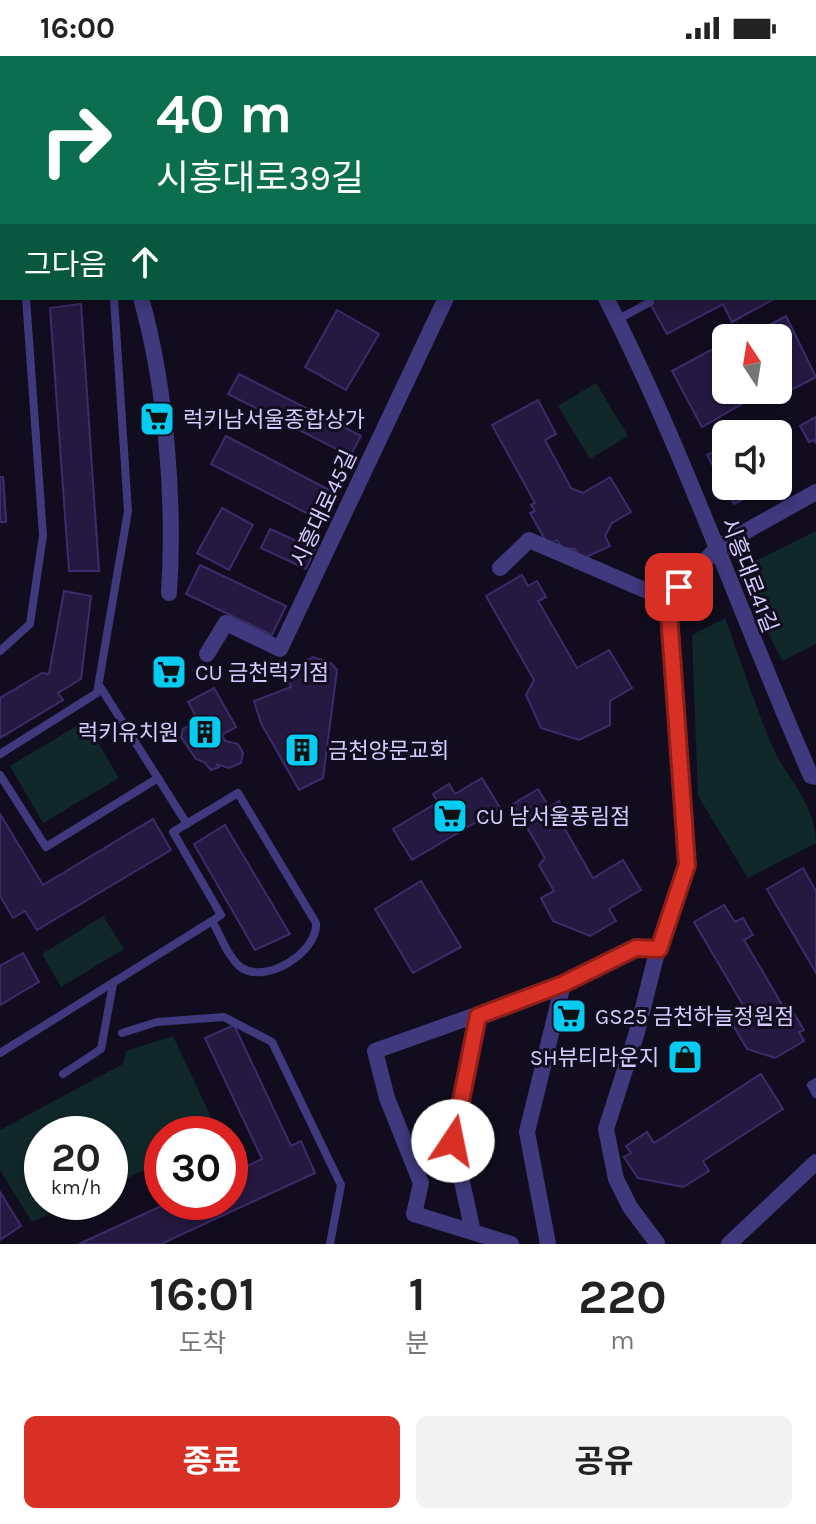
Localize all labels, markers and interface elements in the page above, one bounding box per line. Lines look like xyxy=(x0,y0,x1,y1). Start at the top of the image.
text: 16:00 xyxy=(40,10,115,46)
text: 40 m xyxy=(156,81,292,146)
icon: right xyxy=(24,88,128,192)
text: 시흥대로39길 xyxy=(156,157,364,199)
icon: ahead xyxy=(123,240,167,284)
text: 그다음 xyxy=(24,247,107,283)
north arrow xyxy=(712,324,792,404)
map controls xyxy=(712,324,792,500)
supermarket icon: 럭키남서울종합상가 xyxy=(138,400,176,438)
place label: 럭키남서울종합상가 xyxy=(183,407,365,433)
button: sound xyxy=(712,420,792,500)
street label: 시흥대로45길 xyxy=(286,446,362,571)
street label: 시흥대로41길 xyxy=(715,514,783,636)
pin xyxy=(645,553,713,621)
icon: arrive xyxy=(657,565,701,609)
supermarket icon: CU 금천럭키점 xyxy=(150,653,188,691)
place label: CU 금천럭키점 xyxy=(195,660,329,686)
building icon: 럭키유치원 xyxy=(186,713,224,751)
place label: 럭키유치원 xyxy=(78,720,179,746)
building icon: 금천양문교회 xyxy=(283,731,321,769)
place label: 금천양문교회 xyxy=(328,738,449,764)
supermarket icon: CU 남서울풍림점 xyxy=(431,797,469,835)
place label: CU 남서울풍림점 xyxy=(476,804,631,830)
supermarket icon: GS25 금천하늘정원점 xyxy=(550,997,588,1035)
place label: GS25 금천하늘정원점 xyxy=(595,1004,795,1030)
shop icon: SH뷰티라운지 xyxy=(666,1038,704,1076)
place label: SH뷰티라운지 xyxy=(530,1045,659,1071)
position arrow xyxy=(411,1099,495,1183)
speed limit sign: 30 xyxy=(144,1116,248,1220)
text: 20 xyxy=(51,1134,101,1181)
text: km/h xyxy=(51,1176,101,1199)
text: 16:01 xyxy=(149,1266,256,1322)
text: 1 xyxy=(409,1266,426,1322)
text: 220 xyxy=(578,1269,667,1325)
text: m xyxy=(610,1325,635,1356)
text: 도착 xyxy=(179,1328,226,1359)
text: 분 xyxy=(405,1328,429,1359)
button: 종료 xyxy=(24,1416,400,1508)
button: 공유 xyxy=(416,1416,792,1508)

